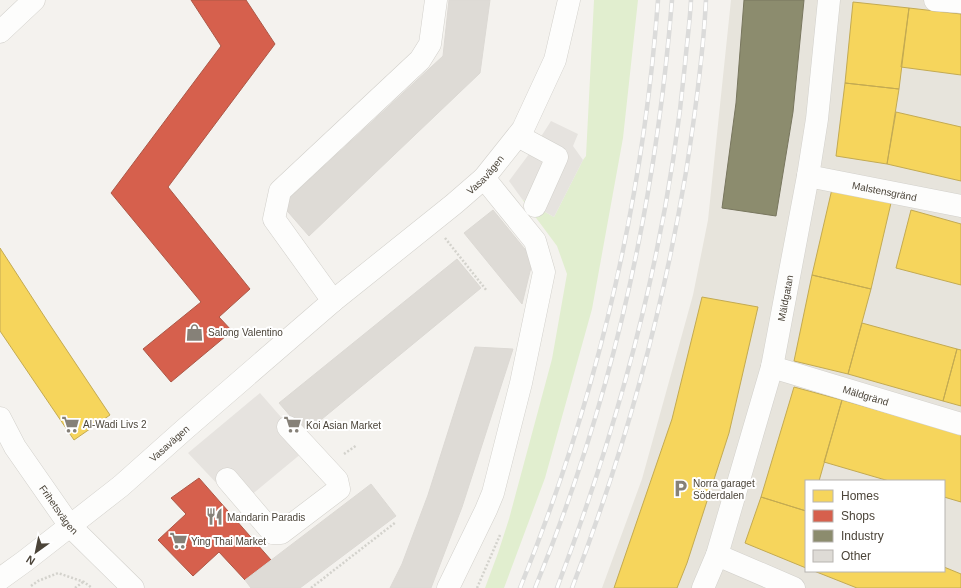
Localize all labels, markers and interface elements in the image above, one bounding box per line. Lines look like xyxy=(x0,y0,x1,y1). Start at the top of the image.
street label: Vasavägen xyxy=(465,153,506,197)
street label: Malstensgränd xyxy=(851,180,918,203)
street label: Mäldgatan xyxy=(776,274,795,322)
shop icon: Salong Valentino xyxy=(185,322,205,342)
place label: Salong Valentino xyxy=(208,327,283,338)
street label: Mäldgränd xyxy=(841,384,890,408)
supermarket icon: Al-Wadi Livs 2 xyxy=(60,414,80,434)
supermarket icon: Koi Asian Market xyxy=(283,415,303,435)
place label: Al-Wadi Livs 2 xyxy=(83,419,147,430)
place label: Koi Asian Market xyxy=(306,420,381,431)
street label: Vasavägen xyxy=(147,423,191,464)
place label: Norra garaget Söderdalen xyxy=(693,478,755,501)
parking icon: Norra garaget Söderdalen xyxy=(670,479,690,499)
legend xyxy=(805,480,945,572)
street label: Frihetsvägen xyxy=(37,483,80,537)
text: Homes xyxy=(841,489,879,503)
restaurant icon: Mandarin Paradis xyxy=(204,507,224,527)
text: Shops xyxy=(841,509,875,523)
place label: Mandarin Paradis xyxy=(227,512,305,523)
text: Industry xyxy=(841,529,884,543)
supermarket icon: Ying Thai Market xyxy=(168,531,188,551)
north arrow xyxy=(16,532,56,572)
place label: Ying Thai Market xyxy=(191,536,266,547)
text: Other xyxy=(841,549,871,563)
text: N xyxy=(24,553,37,568)

